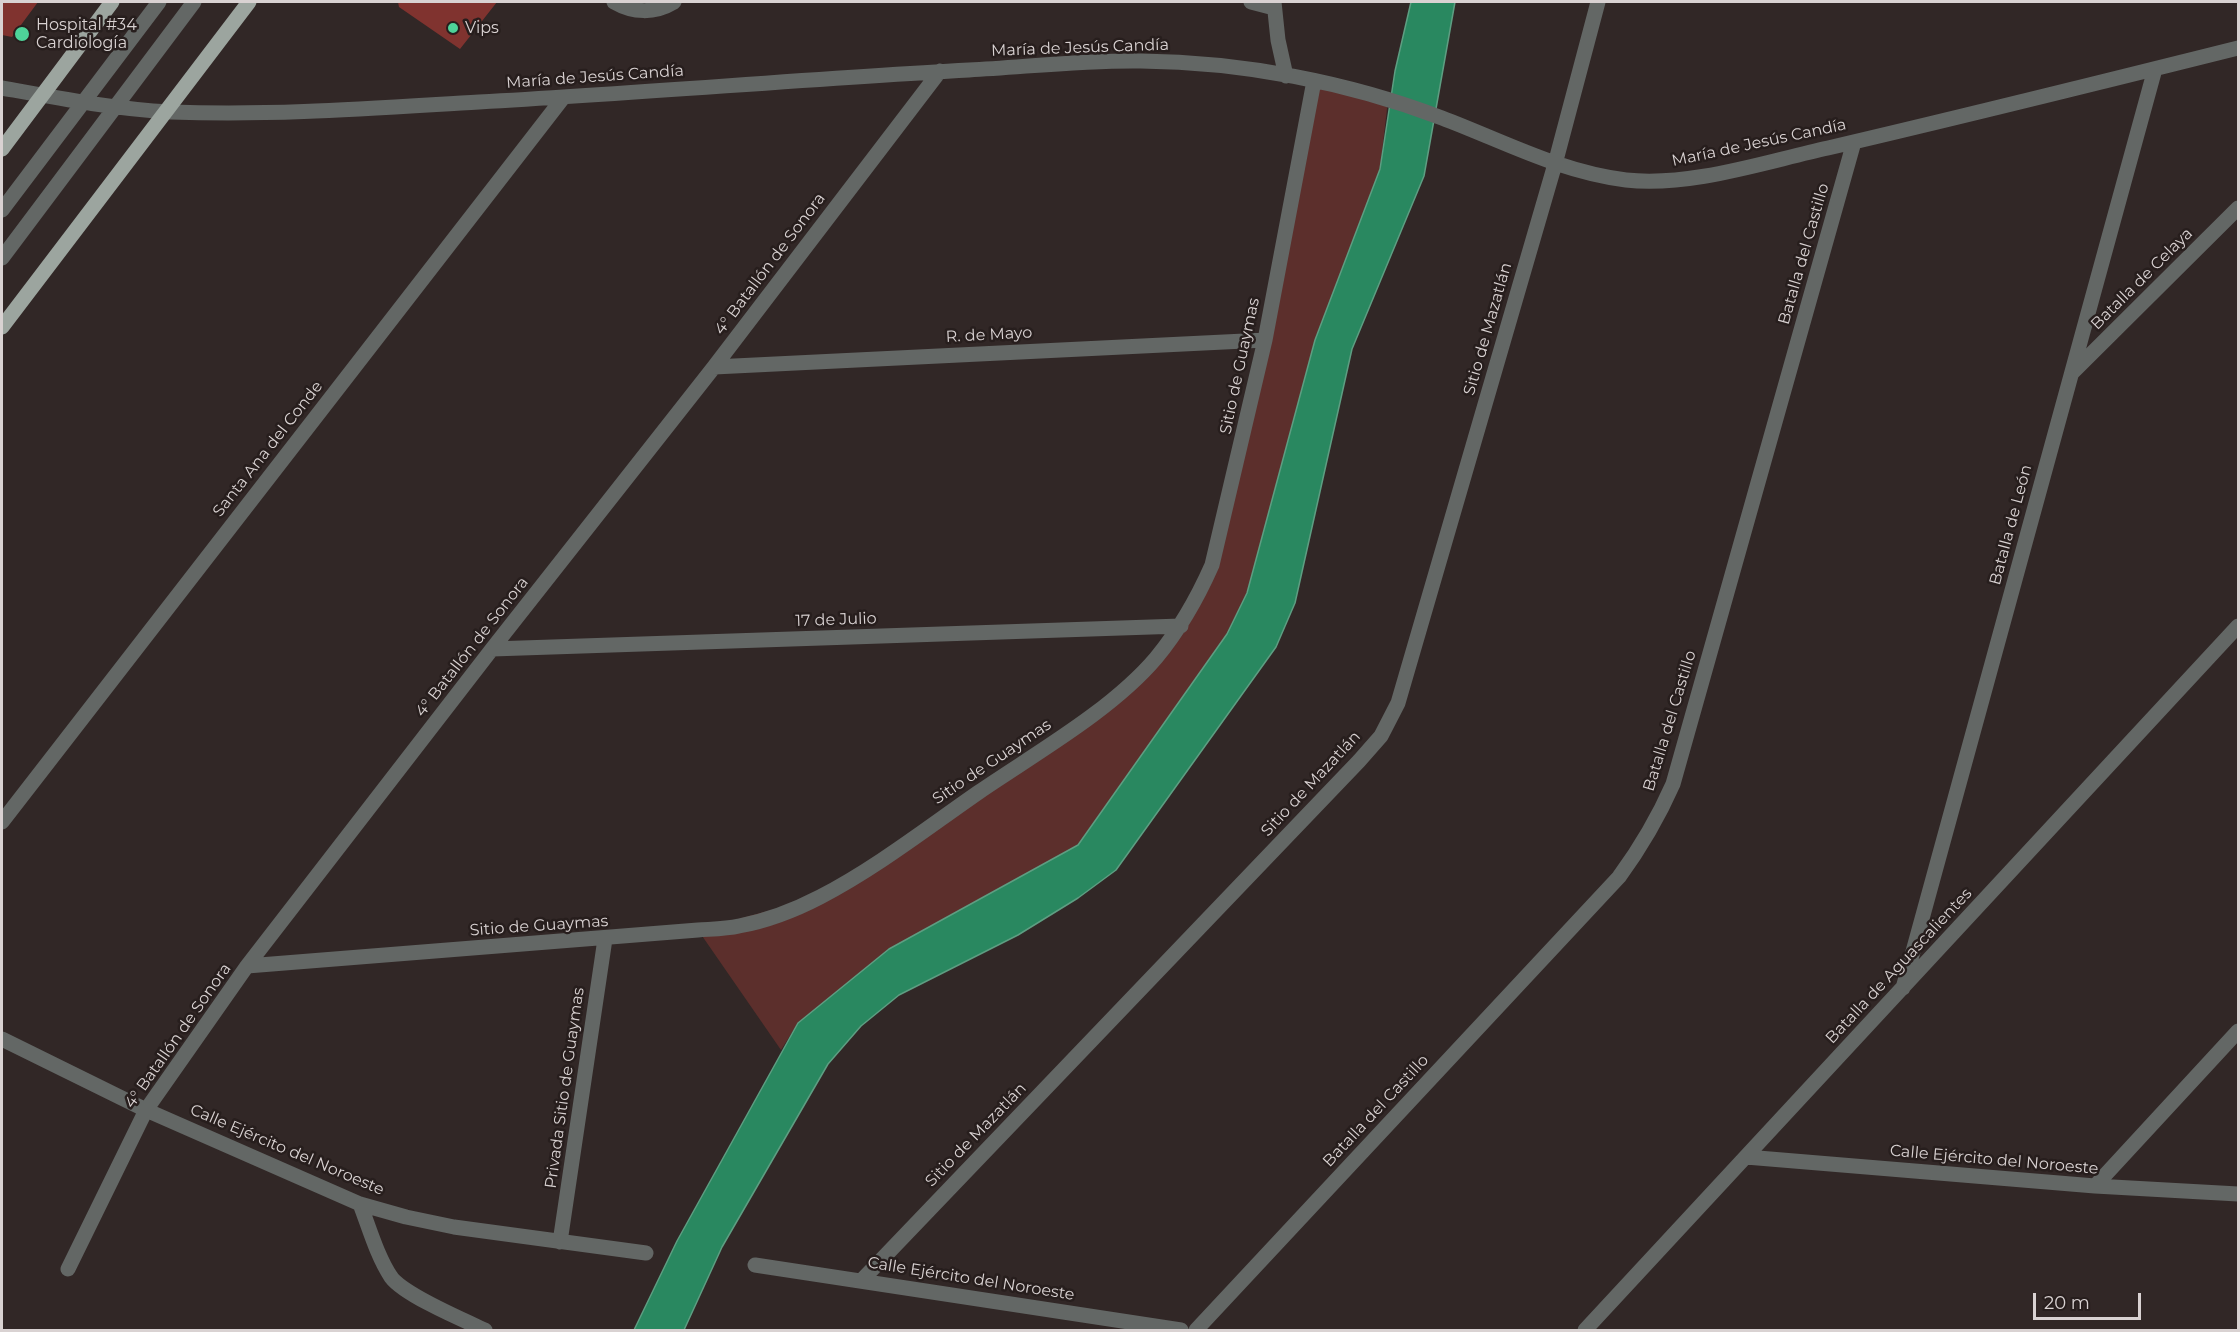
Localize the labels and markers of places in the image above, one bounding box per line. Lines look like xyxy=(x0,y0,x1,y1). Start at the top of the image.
place label: Hospital #34 Cardiología xyxy=(36,15,137,53)
place label: Vips xyxy=(465,18,499,38)
marker: Vips xyxy=(446,21,460,35)
marker: Hospital #34 Cardiología xyxy=(13,25,31,43)

